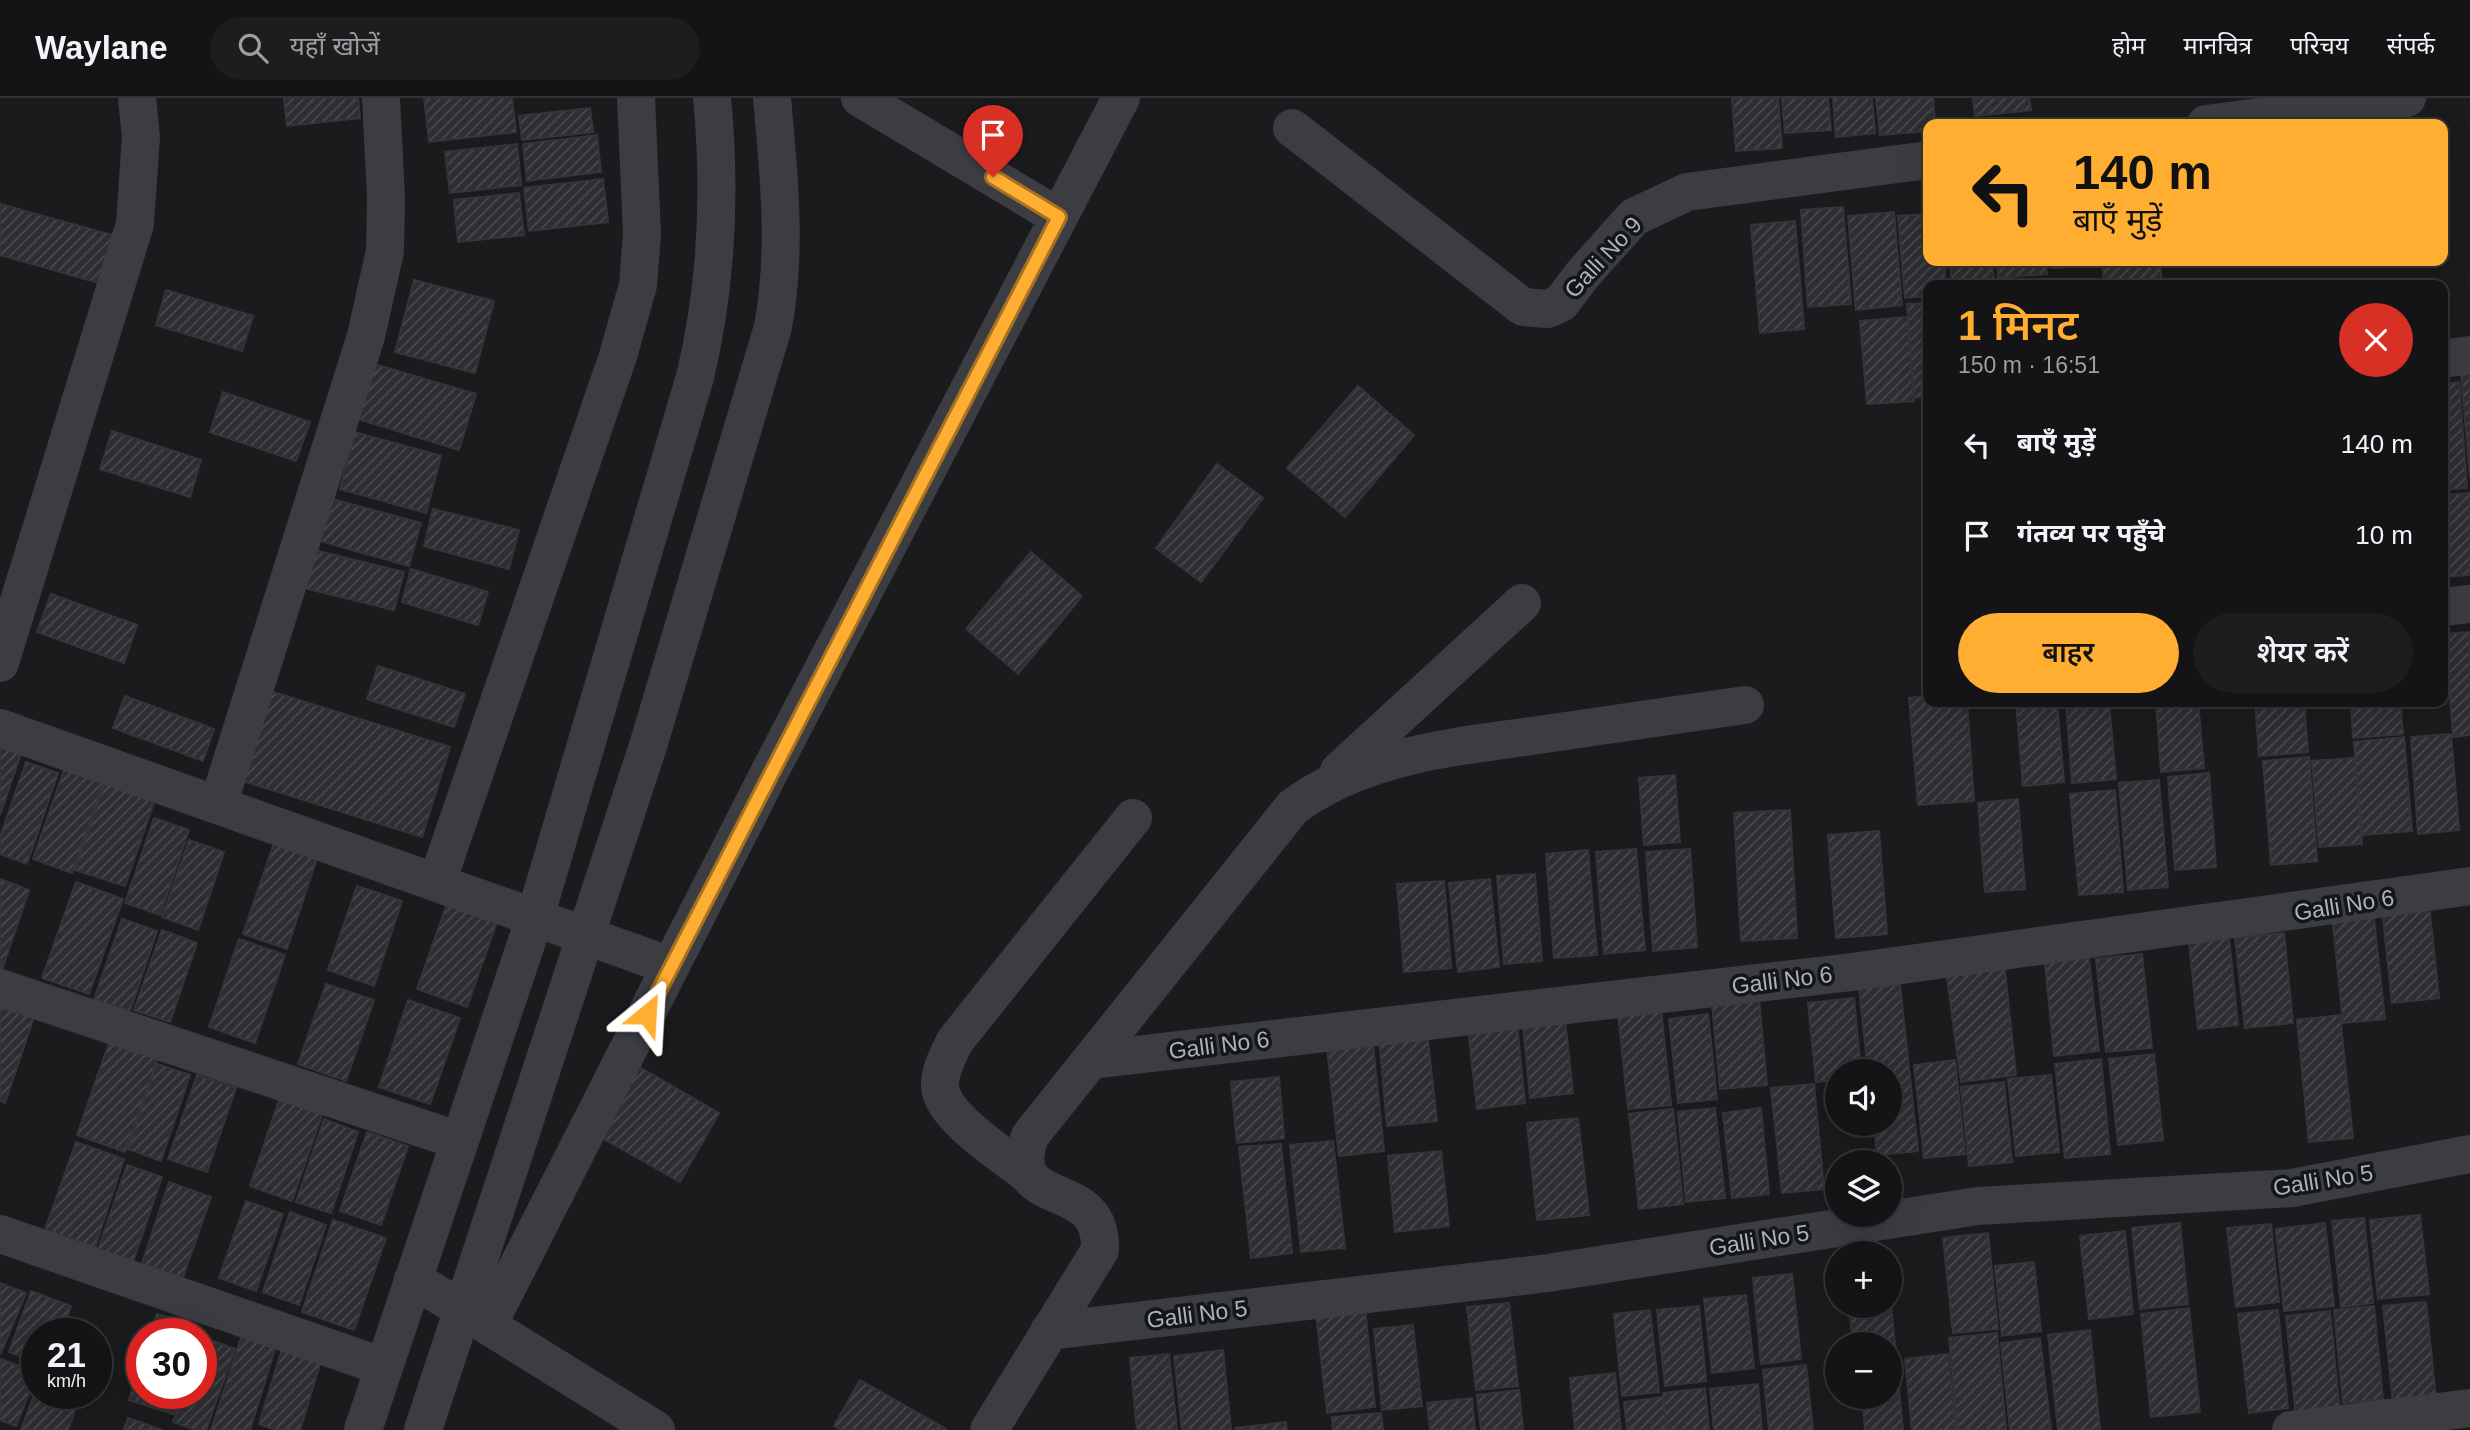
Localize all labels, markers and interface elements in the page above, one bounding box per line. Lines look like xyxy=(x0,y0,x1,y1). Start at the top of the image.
search box xyxy=(210,17,700,80)
text: Waylane xyxy=(35,29,168,66)
icon: search xyxy=(234,29,272,67)
text: यहाँ खोजें xyxy=(290,31,380,61)
text: होम xyxy=(2112,32,2145,59)
text: मानचित्र xyxy=(2183,32,2252,59)
text: परिचय xyxy=(2290,32,2349,59)
text: संपर्क xyxy=(2387,32,2435,59)
pin xyxy=(963,105,1023,177)
icon: arrive xyxy=(974,116,1012,154)
text: 140 m xyxy=(2073,145,2212,199)
icon: left xyxy=(1958,147,2049,238)
text: बाएँ मुड़ें xyxy=(2073,202,2162,238)
street label: Galli No 9 xyxy=(1559,211,1647,303)
text: 1 मिनट xyxy=(1958,302,2078,349)
button: close xyxy=(2339,303,2413,377)
text: 150 m · 16:51 xyxy=(1958,352,2100,378)
icon: left xyxy=(1958,426,1996,464)
text: बाएँ मुड़ें xyxy=(2017,427,2096,457)
text: 140 m xyxy=(2341,429,2413,459)
icon: arrive xyxy=(1958,517,1996,555)
text: गंतव्य पर पहुँचे xyxy=(2017,518,2165,548)
text: 10 m xyxy=(2355,520,2413,550)
button: बाहर xyxy=(1958,613,2179,693)
button: शेयर करें xyxy=(2193,613,2413,693)
street label: Galli No 6 xyxy=(2292,884,2396,926)
street label: Galli No 6 xyxy=(1730,961,1834,999)
position arrow xyxy=(610,977,684,1051)
street label: Galli No 6 xyxy=(1167,1026,1271,1064)
map controls xyxy=(1825,1059,1902,1409)
button: sound xyxy=(1825,1059,1902,1136)
button: layers xyxy=(1825,1150,1902,1227)
street label: Galli No 5 xyxy=(2271,1159,2375,1201)
street label: Galli No 5 xyxy=(1707,1219,1811,1261)
button: + xyxy=(1825,1241,1902,1318)
street label: Galli No 5 xyxy=(1145,1295,1249,1333)
speed limit sign: 30 xyxy=(126,1318,217,1409)
button: − xyxy=(1825,1332,1902,1409)
text: 21 xyxy=(47,1335,86,1374)
text: km/h xyxy=(47,1371,86,1391)

